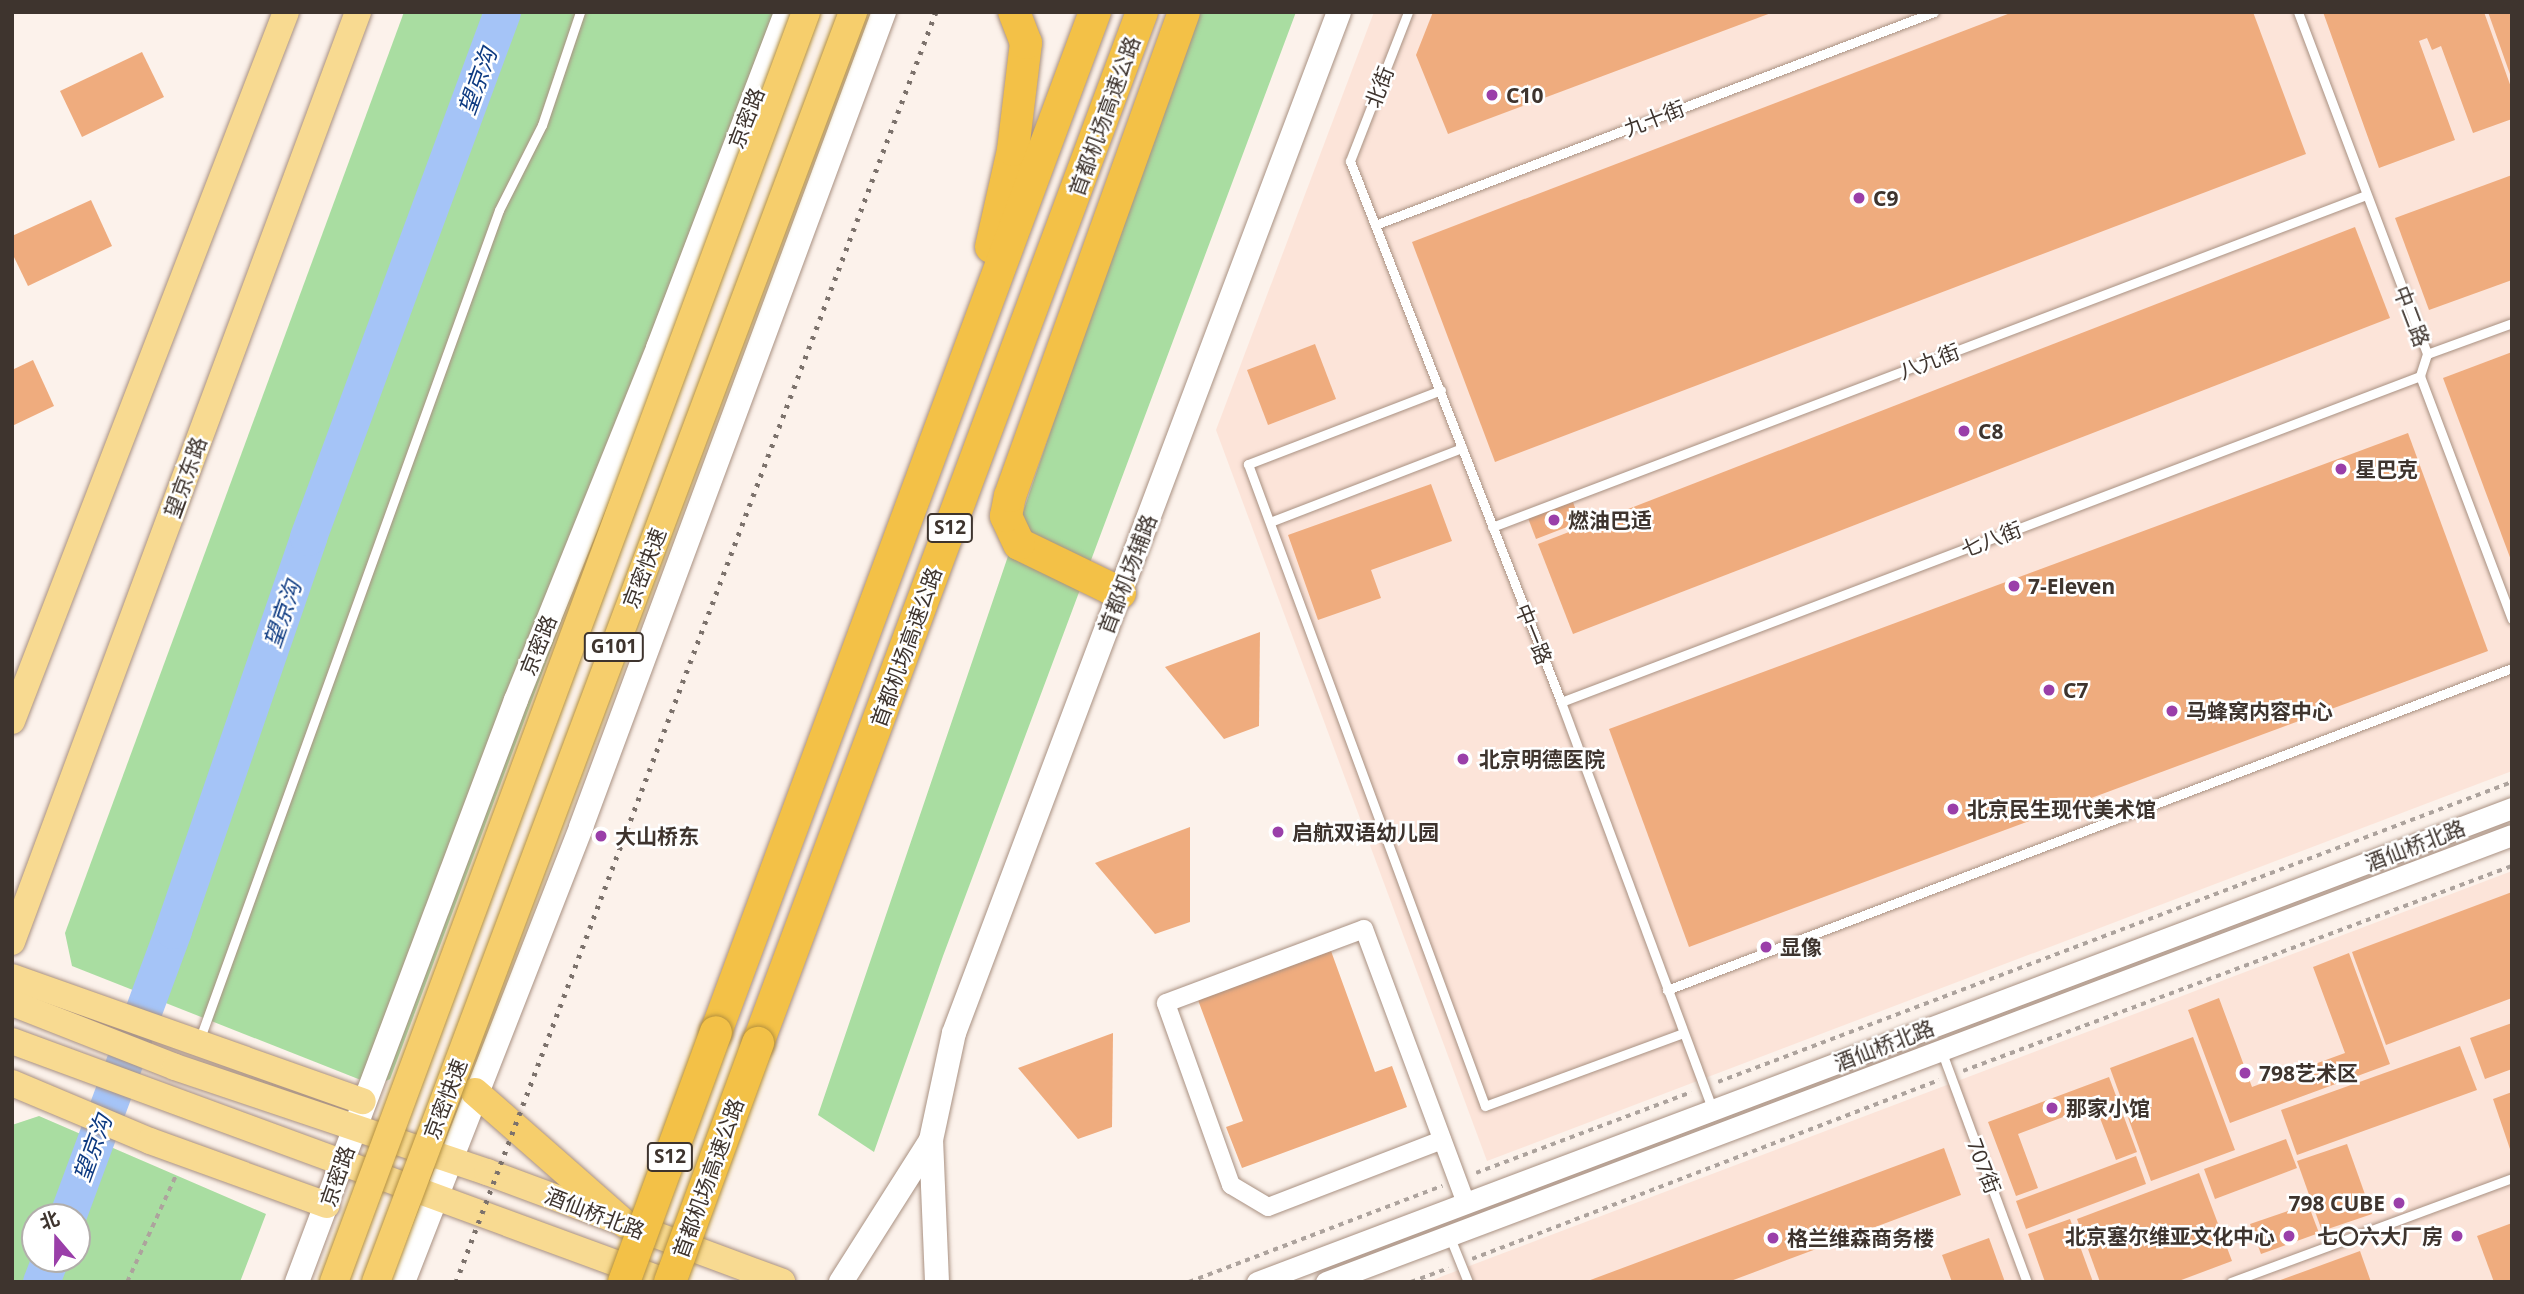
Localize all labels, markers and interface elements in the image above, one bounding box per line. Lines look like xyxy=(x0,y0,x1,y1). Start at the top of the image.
street label: 首都机场高速公路 xyxy=(1063,33,1145,199)
water label: 望京沟 xyxy=(452,44,502,118)
street label: 北街 xyxy=(1360,63,1398,111)
place label: C10 xyxy=(1506,82,1544,108)
street label: 京密路 xyxy=(723,84,769,152)
marker: C10 xyxy=(1484,87,1500,103)
street label: 九十街 xyxy=(1620,95,1688,141)
place label: C9 xyxy=(1873,185,1898,211)
marker: C9 xyxy=(1851,190,1867,206)
street label: 中二路 xyxy=(2389,282,2435,350)
street label: 八九街 xyxy=(1895,338,1963,384)
place label: C8 xyxy=(1978,418,2003,444)
marker: C8 xyxy=(1956,423,1972,439)
street label: 望京东路 xyxy=(159,433,211,521)
place label: 星巴克 xyxy=(2355,456,2418,482)
marker: 星巴克 xyxy=(2333,461,2349,477)
place label: 燃油巴适 xyxy=(1568,507,1652,533)
street label: 首都机场辅路 xyxy=(1093,511,1161,637)
road number: S12 xyxy=(926,512,974,544)
marker: 燃油巴适 xyxy=(1546,512,1562,528)
street label: 七八街 xyxy=(1957,516,2025,562)
street label: 京密快速 xyxy=(617,524,671,612)
street label: 首都机场高速公路 xyxy=(865,564,947,730)
place label: 7-Eleven xyxy=(2028,573,2115,599)
water label: 望京沟 xyxy=(258,577,306,651)
marker: 7-Eleven xyxy=(2006,578,2022,594)
street label: 中一路 xyxy=(1511,600,1557,668)
street label: 京密路 xyxy=(515,611,561,679)
road number: G101 xyxy=(582,632,646,662)
place label: C7 xyxy=(2063,677,2088,703)
marker: C7 xyxy=(2041,682,2057,698)
place label: 马蜂窝内容中心 xyxy=(2186,698,2333,724)
marker: 马蜂窝内容中心 xyxy=(2164,703,2180,719)
place label: 北京明德医院 xyxy=(1479,746,1605,772)
marker: 北京明德医院 xyxy=(1453,749,1473,769)
place label: 北京民生现代美术馆 xyxy=(1967,796,2156,822)
marker: 北京民生现代美术馆 xyxy=(1945,801,1961,817)
street label: 酒仙桥北路 xyxy=(2361,814,2469,876)
place label: 启航双语幼儿园 xyxy=(1292,819,1439,845)
place label: 大山桥东 xyxy=(615,823,699,849)
marker: 启航双语幼儿园 xyxy=(1270,824,1286,840)
marker: 大山桥东 xyxy=(593,828,609,844)
place label: 显像 xyxy=(1780,934,1822,960)
marker: 显像 xyxy=(1758,939,1774,955)
street label: 酒仙桥北路 xyxy=(1830,1014,1938,1076)
street label: 京密快速 xyxy=(418,1055,472,1143)
place label: 798艺术区 xyxy=(2259,1060,2358,1086)
marker: 798艺术区 xyxy=(2237,1065,2253,1081)
street label: 首都机场高速公路 xyxy=(667,1095,749,1261)
place label: 那家小馆 xyxy=(2066,1095,2150,1121)
marker: 那家小馆 xyxy=(2044,1100,2060,1116)
water label: 望京沟 xyxy=(67,1111,117,1185)
street label: 707街 xyxy=(1962,1135,2006,1197)
street label: 京密路 xyxy=(315,1142,359,1210)
road number: S12 xyxy=(646,1142,694,1172)
street label: 酒仙桥北路 xyxy=(541,1182,649,1244)
place label: 798 CUBE xyxy=(2288,1190,2385,1216)
marker: 798 CUBE xyxy=(2391,1195,2407,1211)
north arrow xyxy=(21,1203,91,1273)
text: 北 xyxy=(36,1205,63,1236)
place label: 北京塞尔维亚文化中心 xyxy=(2065,1223,2275,1249)
place label: 七〇六大厂房 xyxy=(2317,1223,2443,1249)
place label: 格兰维森商务楼 xyxy=(1787,1225,1934,1251)
marker: 北京塞尔维亚文化中心 xyxy=(2281,1228,2297,1244)
marker: 七〇六大厂房 xyxy=(2449,1228,2465,1244)
marker: 格兰维森商务楼 xyxy=(1765,1230,1781,1246)

